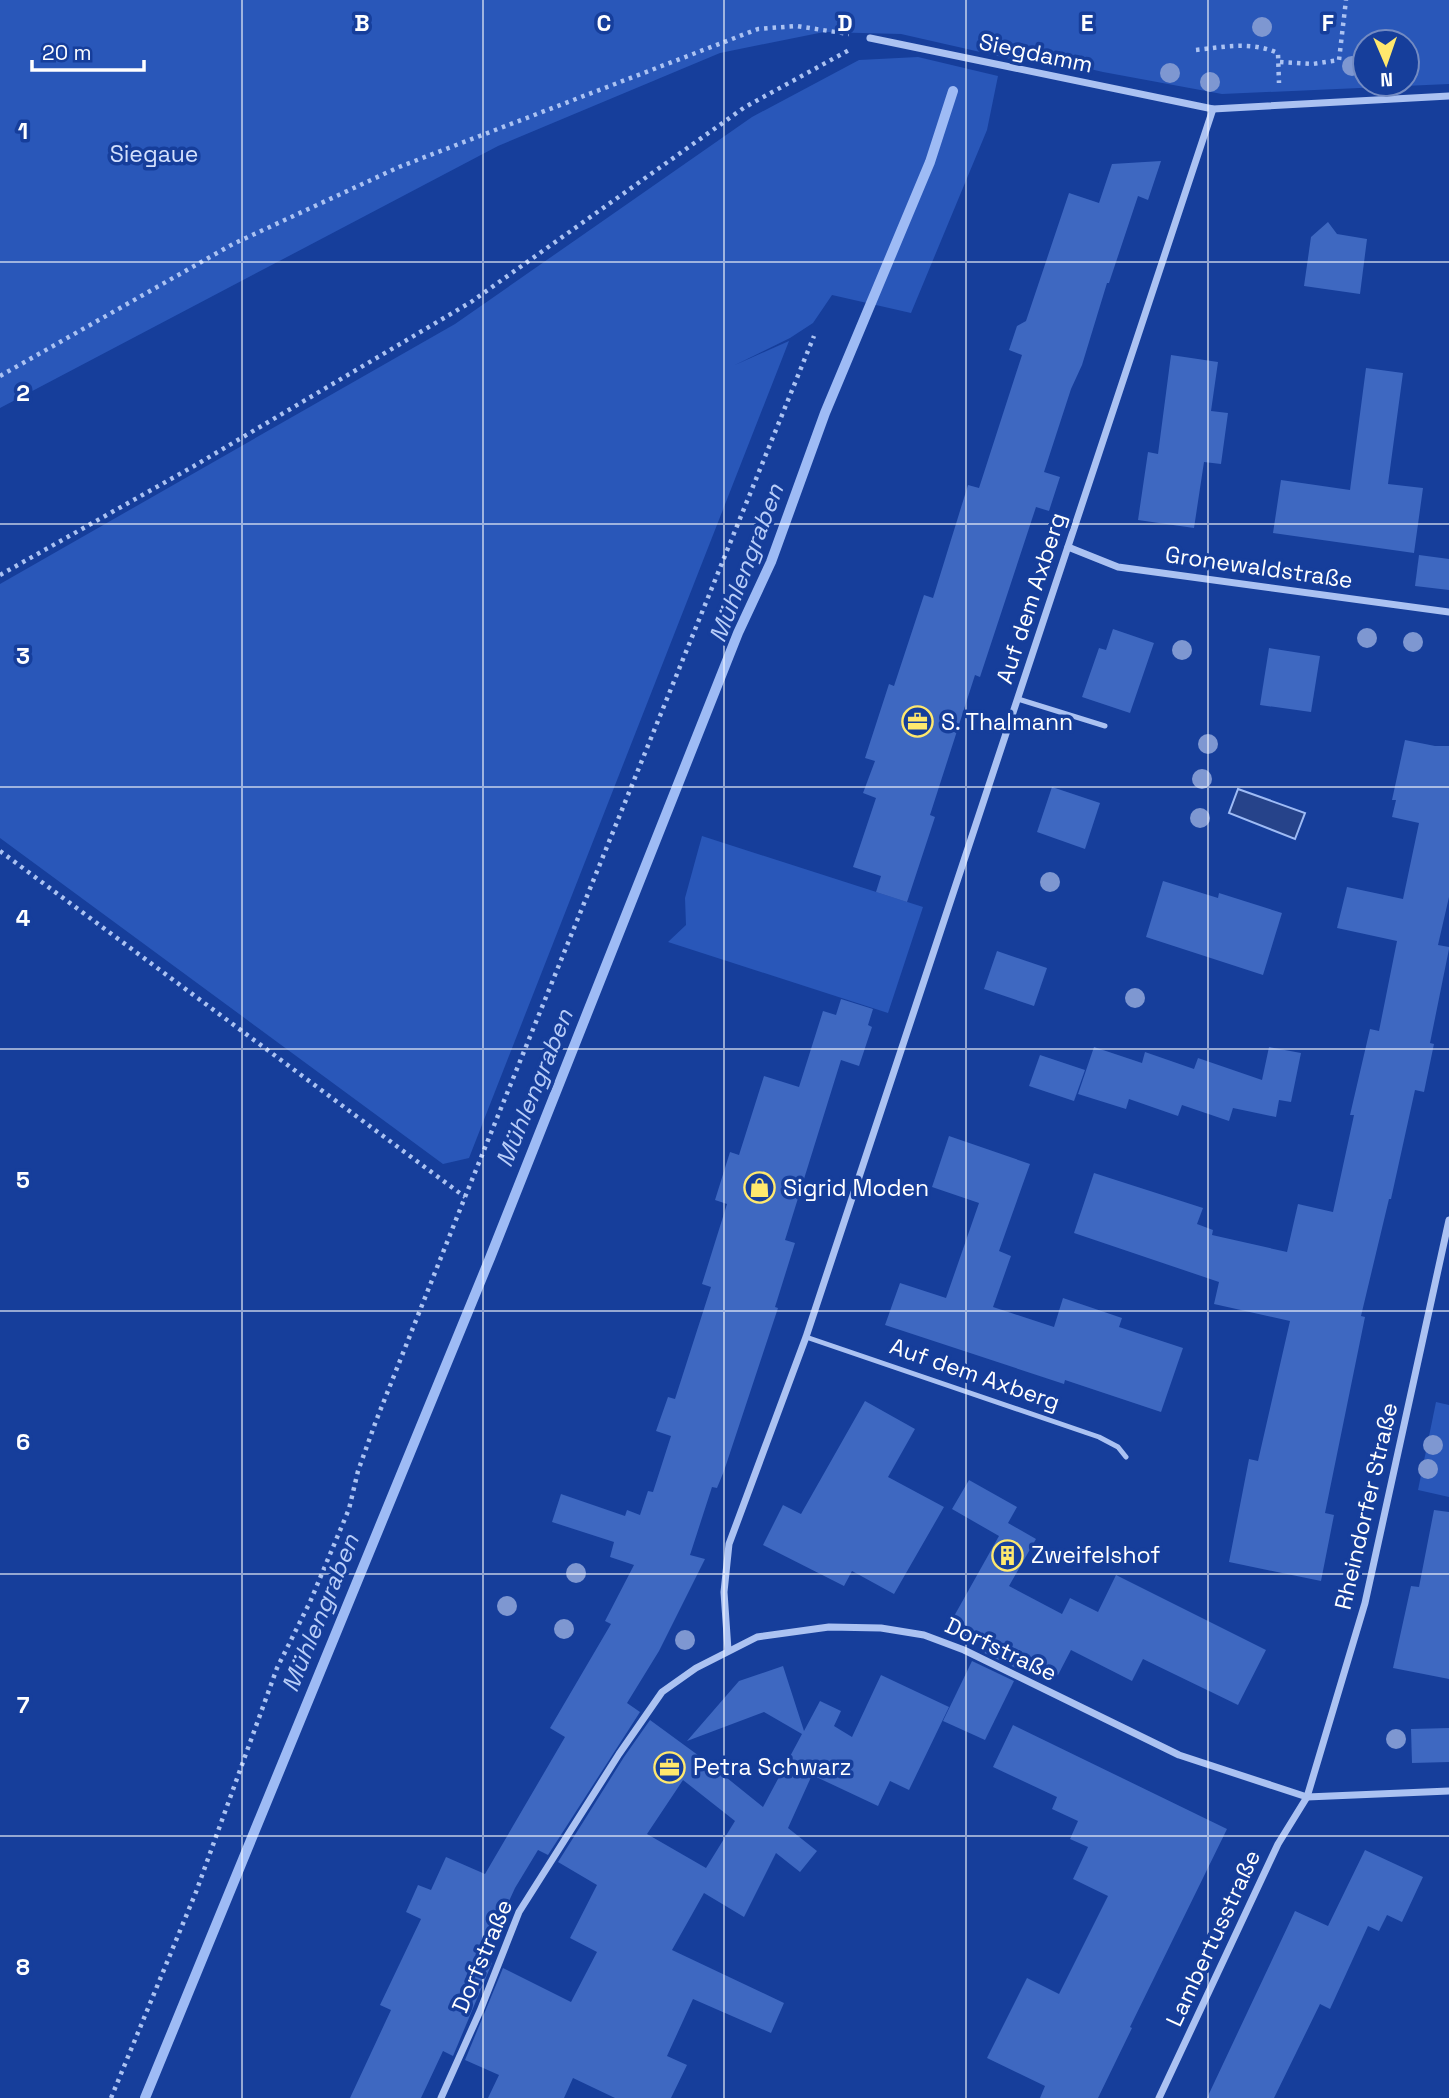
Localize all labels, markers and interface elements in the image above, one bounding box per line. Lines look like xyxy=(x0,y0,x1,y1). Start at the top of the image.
text: B xyxy=(354,8,370,38)
text: C xyxy=(597,8,611,38)
text: D xyxy=(837,8,853,38)
text: E xyxy=(1081,8,1093,38)
text: F xyxy=(1322,8,1334,38)
street label: Siegdamm xyxy=(976,26,1096,80)
scale bar xyxy=(32,28,144,72)
north arrow xyxy=(1351,28,1421,98)
text: 20 m xyxy=(42,39,92,66)
text: N xyxy=(1380,67,1393,92)
text: 1 xyxy=(18,116,28,146)
park label: Siegaue xyxy=(110,139,198,169)
text: 2 xyxy=(16,378,30,408)
water label: Mühlengraben xyxy=(702,478,791,647)
street label: Auf dem Axberg xyxy=(989,509,1073,687)
street label: Gronewaldstraße xyxy=(1163,539,1355,595)
text: 3 xyxy=(16,641,30,671)
office icon: S. Thalmann xyxy=(901,705,935,739)
place label: S. Thalmann xyxy=(941,707,1073,737)
text: 4 xyxy=(16,903,31,933)
water label: Mühlengraben xyxy=(488,1003,580,1171)
text: 5 xyxy=(16,1165,30,1195)
shop icon: Sigrid Moden xyxy=(743,1171,777,1205)
place label: Sigrid Moden xyxy=(783,1173,929,1203)
street label: Auf dem Axberg xyxy=(886,1331,1064,1417)
street label: Rheindorfer Straße xyxy=(1328,1399,1404,1613)
text: 6 xyxy=(16,1427,30,1457)
water label: Mühlengraben xyxy=(274,1528,366,1696)
building icon: Zweifelshof xyxy=(991,1538,1025,1572)
place label: Zweifelshof xyxy=(1031,1540,1161,1570)
street label: Dorfstraße xyxy=(940,1610,1062,1688)
text: 7 xyxy=(17,1690,30,1720)
office icon: Petra Schwarz xyxy=(653,1750,687,1784)
place label: Petra Schwarz xyxy=(693,1752,852,1782)
street label: Lambertusstraße xyxy=(1159,1845,1267,2031)
street label: Dorfstraße xyxy=(445,1895,519,2017)
text: 8 xyxy=(16,1952,30,1982)

